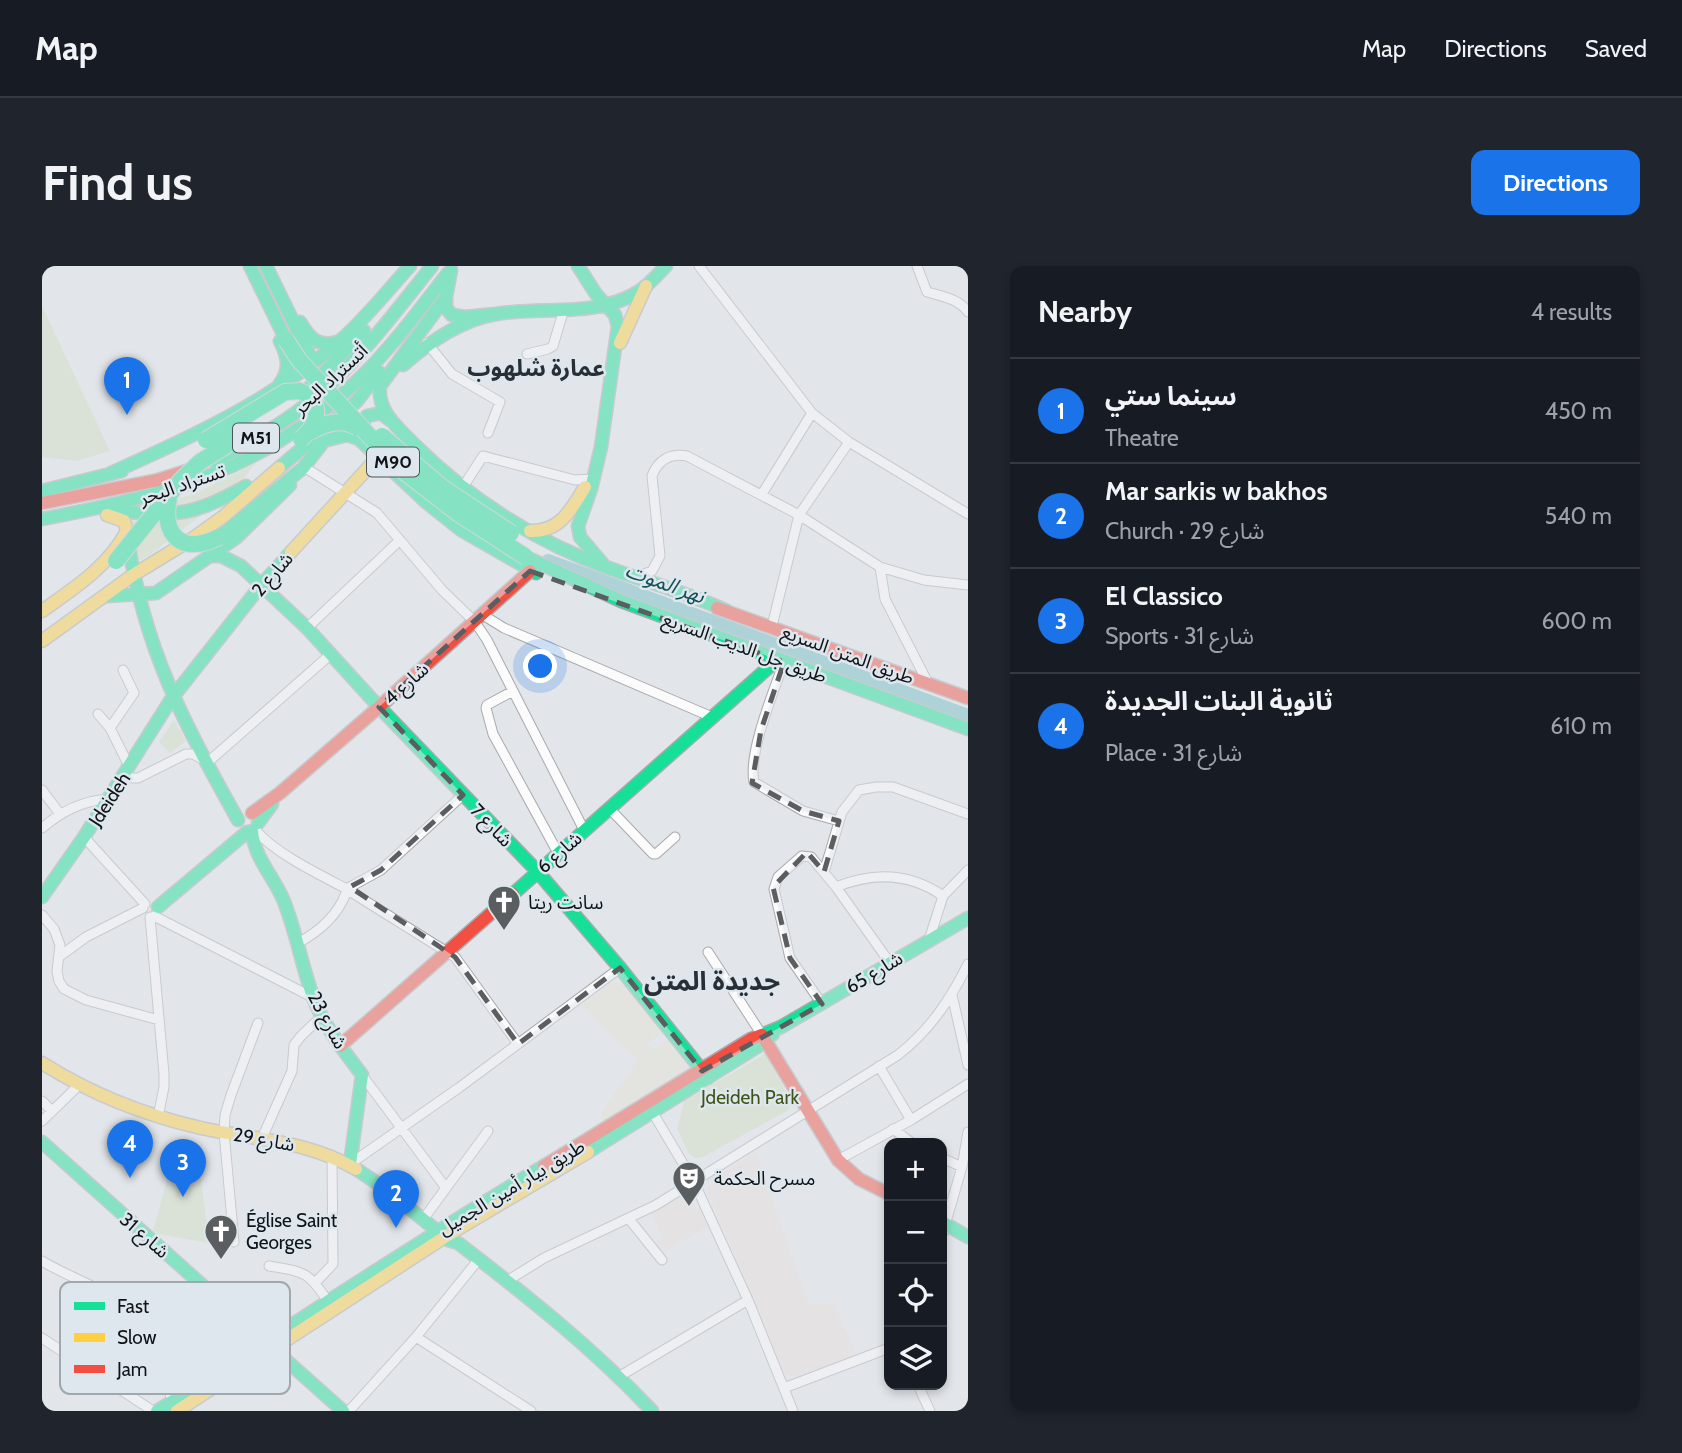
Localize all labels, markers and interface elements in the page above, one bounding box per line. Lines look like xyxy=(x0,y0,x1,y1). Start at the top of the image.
text: Map xyxy=(35,28,98,68)
text: Map xyxy=(1362,34,1406,63)
text: Directions xyxy=(1444,34,1547,63)
text: Saved xyxy=(1585,34,1647,63)
button: Directions xyxy=(1471,150,1640,215)
text: Find us xyxy=(42,153,193,212)
text: Nearby xyxy=(1038,293,1132,330)
text: 4 results xyxy=(1531,298,1612,326)
street label: أتستراد البحر xyxy=(287,339,373,420)
district label: عمارة شلهوب xyxy=(467,354,605,382)
pin: 1 xyxy=(104,357,150,415)
text: سينما ستي xyxy=(1105,380,1237,412)
text: 1 xyxy=(1057,397,1065,425)
text: 450 m xyxy=(1545,397,1612,425)
road number: M51 xyxy=(233,424,279,453)
text: Theatre xyxy=(1105,424,1179,452)
road number: M90 xyxy=(367,448,419,476)
street label: تستراد البحر xyxy=(135,459,228,510)
text: Mar sarkis w bakhos xyxy=(1105,475,1327,507)
text: 2 xyxy=(1055,502,1067,530)
text: 540 m xyxy=(1545,502,1612,530)
text: Church · شارع 29 xyxy=(1105,517,1265,545)
street label: شارع 2 xyxy=(247,547,299,603)
water label: نهر الموت xyxy=(622,557,709,609)
text: El Classico xyxy=(1105,580,1223,612)
street label: طريق جل الديب السريع xyxy=(659,607,830,691)
text: 3 xyxy=(1055,607,1067,635)
text: 600 m xyxy=(1541,607,1612,635)
street label: طريق المتن السريع xyxy=(777,620,917,692)
text: Sports · شارع 31 xyxy=(1105,622,1254,650)
your location xyxy=(523,649,557,683)
street label: شارع 4 xyxy=(379,657,435,711)
text: ثانوية البنات الجديدة xyxy=(1105,685,1333,717)
text: 4 xyxy=(1054,712,1068,740)
text: 610 m xyxy=(1550,712,1612,740)
text: Place · شارع 31 xyxy=(1105,739,1242,767)
street label: Jdeideh xyxy=(83,768,135,831)
street label: شارع 7 xyxy=(464,799,518,853)
street label: شارع 6 xyxy=(532,827,588,880)
church icon: سانت ريتا xyxy=(485,883,523,932)
place label: سانت ريتا xyxy=(528,891,603,914)
street label: شارع 65 xyxy=(842,947,908,1000)
district label: جديدة المتن xyxy=(644,965,780,997)
street label: شارع 23 xyxy=(301,988,352,1054)
park label: Jdeideh Park xyxy=(700,1086,799,1109)
pin: 4 xyxy=(107,1120,153,1178)
street label: شارع 29 xyxy=(231,1123,296,1158)
street label: طريق بيار أمين الجميل xyxy=(434,1134,589,1240)
map controls xyxy=(884,1138,947,1390)
button: + xyxy=(884,1138,947,1201)
pin: 3 xyxy=(160,1139,206,1197)
theatre icon: مسرح الحكمة xyxy=(670,1159,708,1208)
place label: مسرح الحكمة xyxy=(714,1167,816,1192)
pin: 2 xyxy=(373,1170,419,1228)
button: − xyxy=(884,1201,947,1264)
street label: شارع 31 xyxy=(114,1208,174,1265)
place label: Église Saint Georges xyxy=(246,1208,338,1254)
church icon: Église Saint Georges xyxy=(202,1212,240,1261)
button: locate xyxy=(884,1264,947,1327)
legend xyxy=(60,1282,290,1394)
text: Fast xyxy=(117,1295,150,1318)
text: Slow xyxy=(117,1326,157,1349)
button: layers xyxy=(884,1327,947,1390)
text: Jam xyxy=(116,1358,147,1381)

